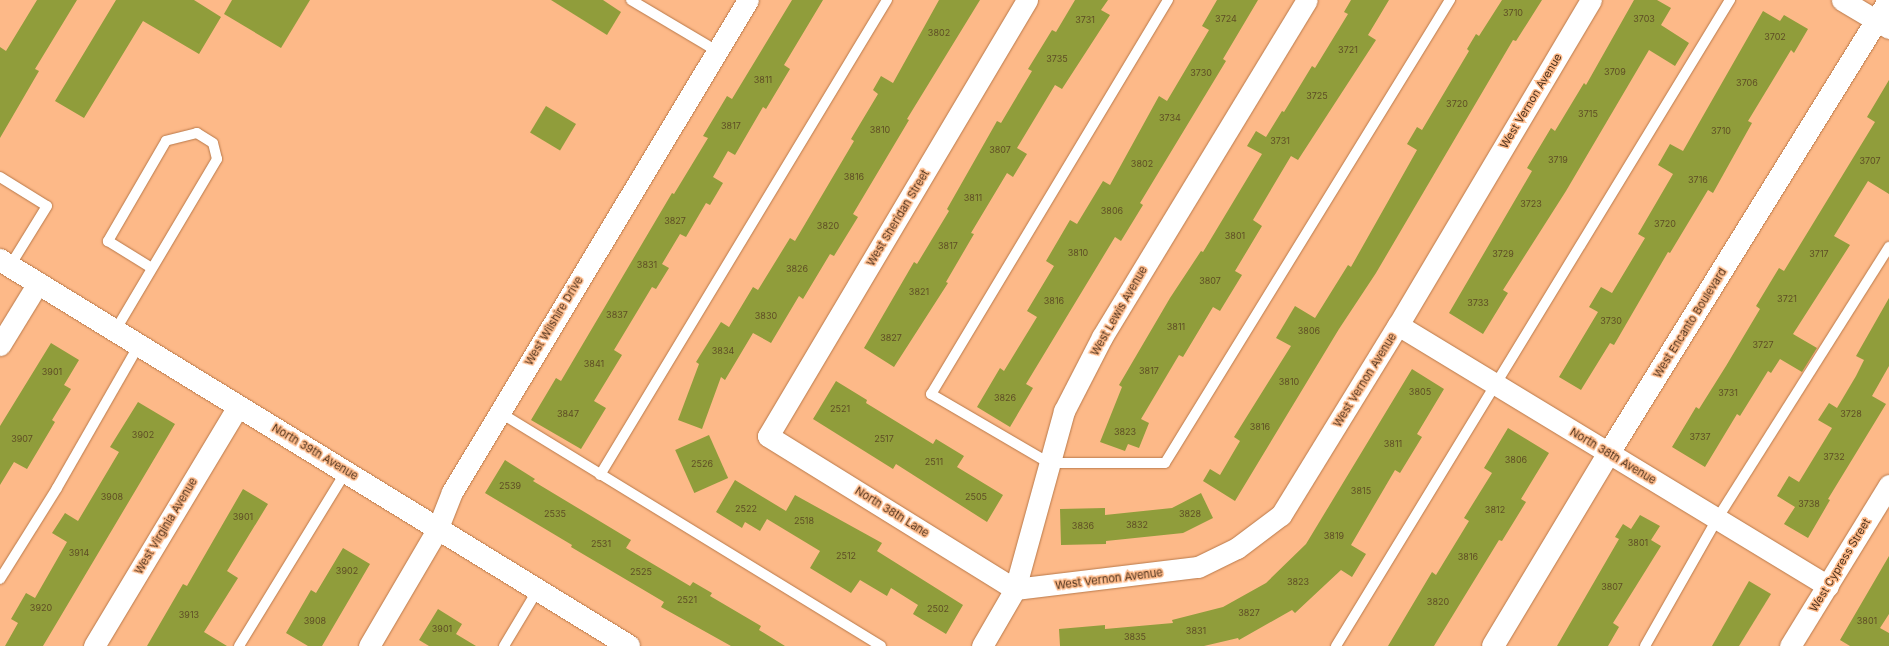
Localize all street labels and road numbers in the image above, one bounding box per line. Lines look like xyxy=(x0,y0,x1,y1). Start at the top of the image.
street label: West Vernon Avenue xyxy=(1497,51,1565,151)
street label: West Sheridan Street xyxy=(864,168,932,268)
street label: West Lewis Avenue xyxy=(1088,264,1150,358)
street label: West Encanto Boulevard xyxy=(1651,266,1729,380)
street label: West Wilshire Drive xyxy=(522,274,586,368)
street label: West Vernon Avenue xyxy=(1331,331,1399,429)
street label: North 39th Avenue xyxy=(270,421,360,483)
street label: North 38th Avenue xyxy=(1568,425,1658,487)
street label: West Virginia Avenue xyxy=(132,476,200,576)
street label: North 38th Lane xyxy=(853,484,931,540)
street label: West Cypress Street xyxy=(1807,516,1873,614)
street label: West Vernon Avenue xyxy=(1054,566,1164,592)

